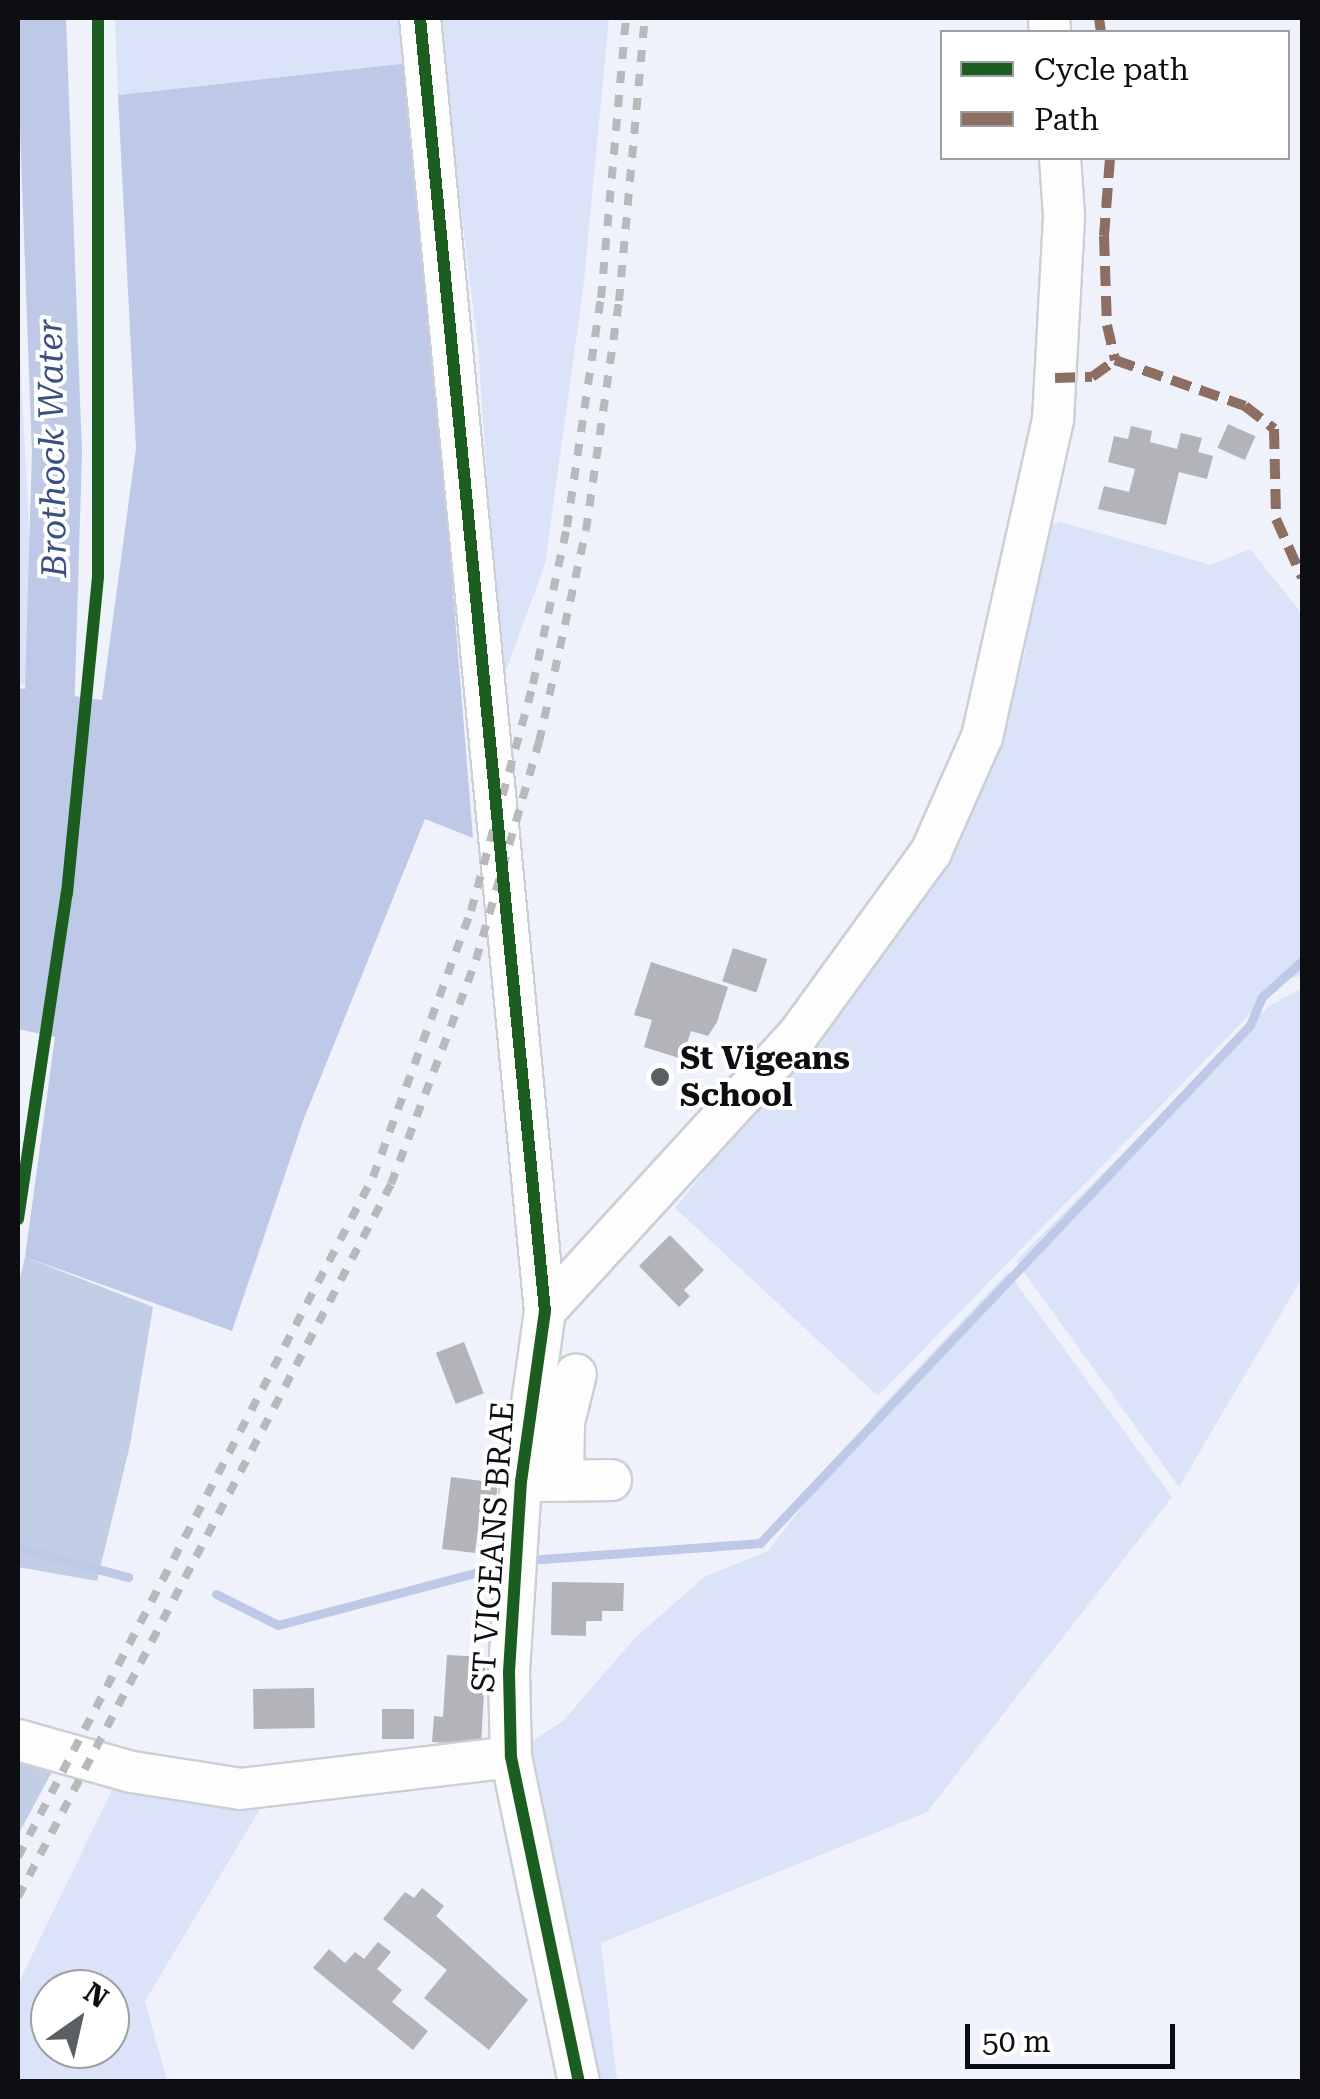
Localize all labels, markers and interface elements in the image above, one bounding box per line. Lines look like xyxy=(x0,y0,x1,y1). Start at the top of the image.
legend xyxy=(940,30,1290,160)
text: Cycle path xyxy=(1034,52,1189,87)
text: Path xyxy=(1034,102,1099,137)
water label: Brothock Water xyxy=(30,318,76,578)
place label: St Vigeans School xyxy=(680,1040,850,1115)
marker: St Vigeans School xyxy=(649,1066,671,1088)
street label: ST VIGEANS BRAE xyxy=(464,1400,522,1694)
north arrow xyxy=(30,1969,130,2069)
text: N xyxy=(78,1976,114,2015)
scale bar xyxy=(970,2004,1180,2066)
text: 50 m xyxy=(982,2024,1051,2059)

